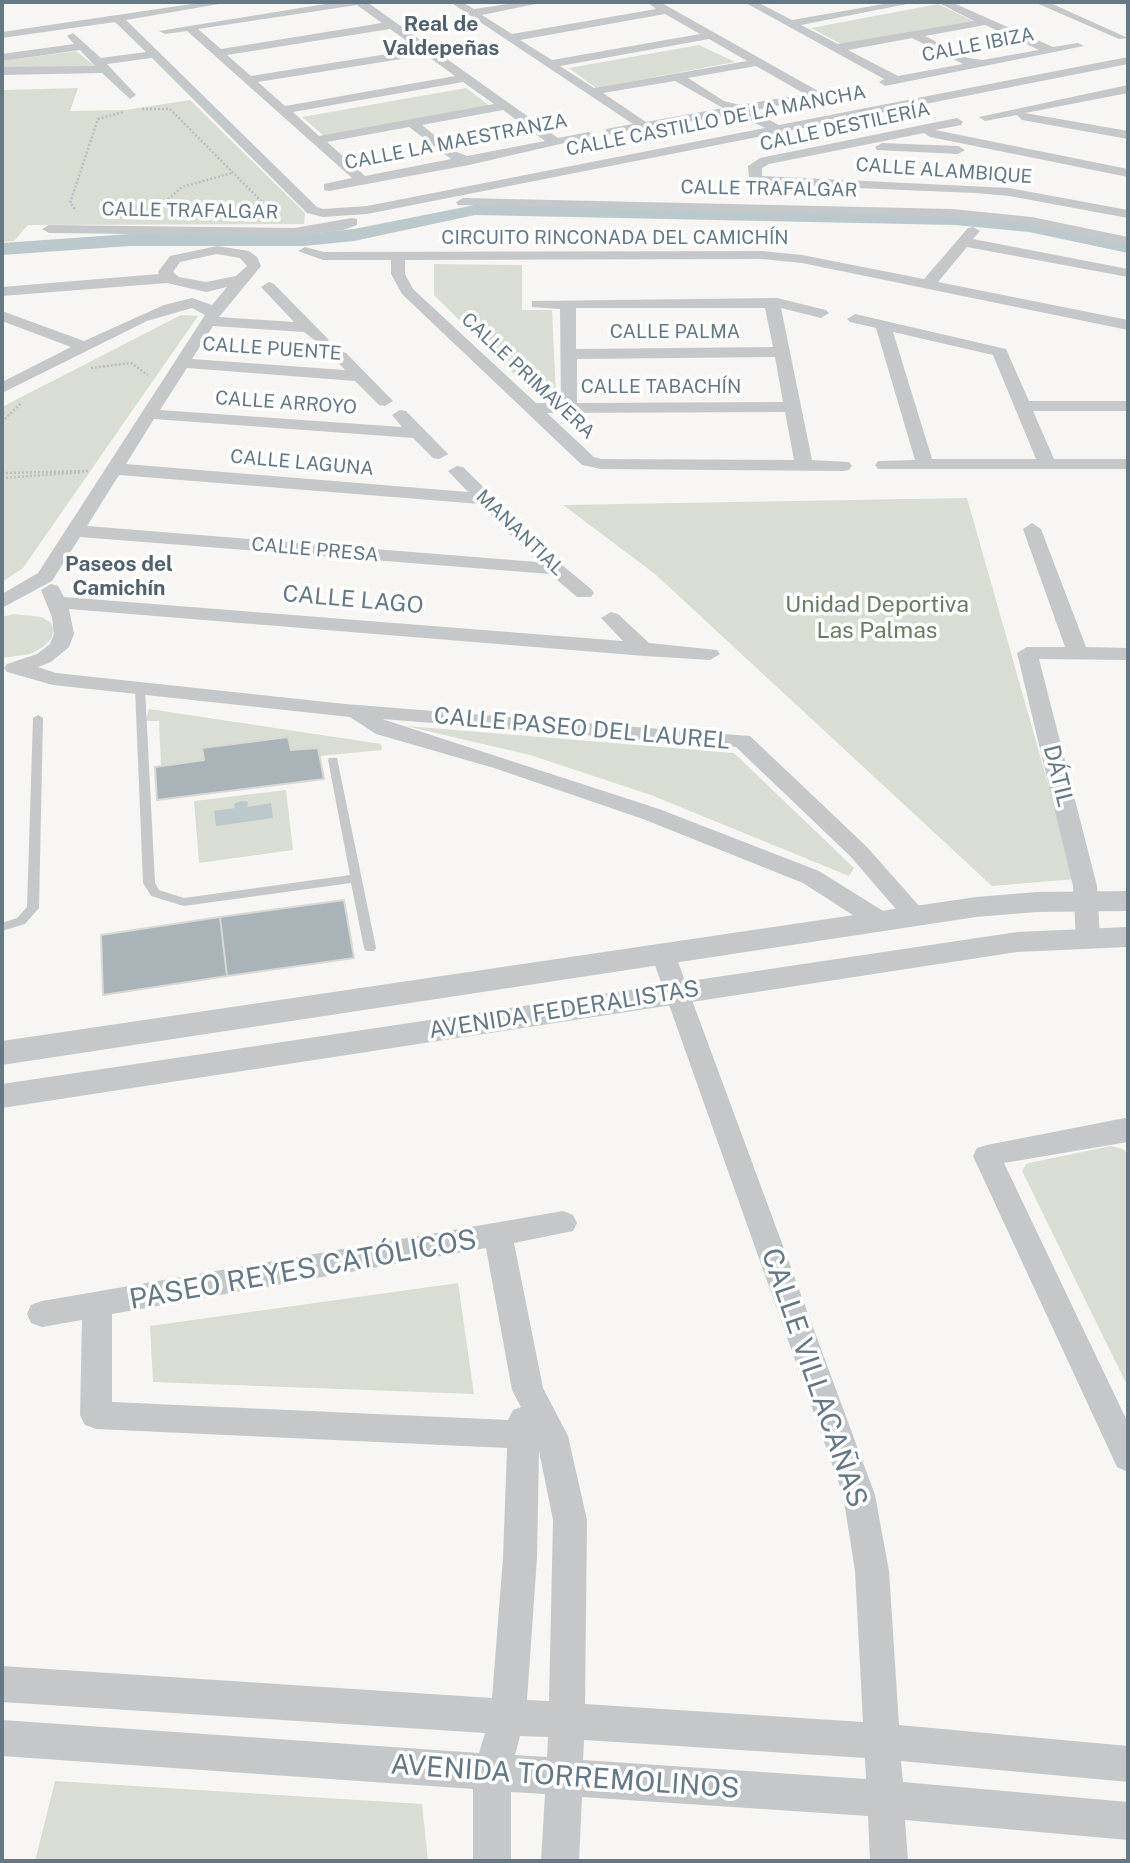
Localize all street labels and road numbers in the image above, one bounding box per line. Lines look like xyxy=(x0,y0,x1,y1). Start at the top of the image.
street label: CALLE IBIZA xyxy=(920,23,1036,67)
street label: CALLE CASTILLO DE LA MANCHA xyxy=(564,81,868,161)
street label: CALLE DESTILERÍA xyxy=(758,98,932,156)
street label: CALLE LA MAESTRANZA xyxy=(343,109,569,175)
street label: CALLE ALAMBIQUE xyxy=(855,153,1033,189)
street label: CALLE TRAFALGAR xyxy=(680,176,858,202)
street label: CALLE TRAFALGAR xyxy=(101,198,279,224)
street label: CIRCUITO RINCONADA DEL CAMICHÍN xyxy=(441,227,789,249)
street label: CALLE PRIMAVERA xyxy=(457,308,599,444)
street label: CALLE PALMA xyxy=(610,321,740,343)
street label: CALLE PUENTE xyxy=(202,333,342,365)
street label: CALLE TABACHÍN xyxy=(581,376,741,398)
street label: CALLE ARROYO xyxy=(214,387,358,419)
street label: CALLE LAGUNA xyxy=(229,445,375,481)
street label: MANANTIAL xyxy=(471,485,569,581)
street label: CALLE PRESA xyxy=(251,533,379,567)
street label: CALLE LAGO xyxy=(281,580,425,620)
street label: CALLE PASEO DEL LAUREL xyxy=(433,702,731,756)
street label: DÁTIL xyxy=(1037,742,1079,810)
street label: AVENIDA FEDERALISTAS xyxy=(427,975,701,1045)
street label: PASEO REYES CATÓLICOS xyxy=(127,1223,479,1317)
street label: CALLE VILLACAÑAS xyxy=(754,1244,874,1512)
street label: AVENIDA TORREMOLINOS xyxy=(389,1748,741,1806)

